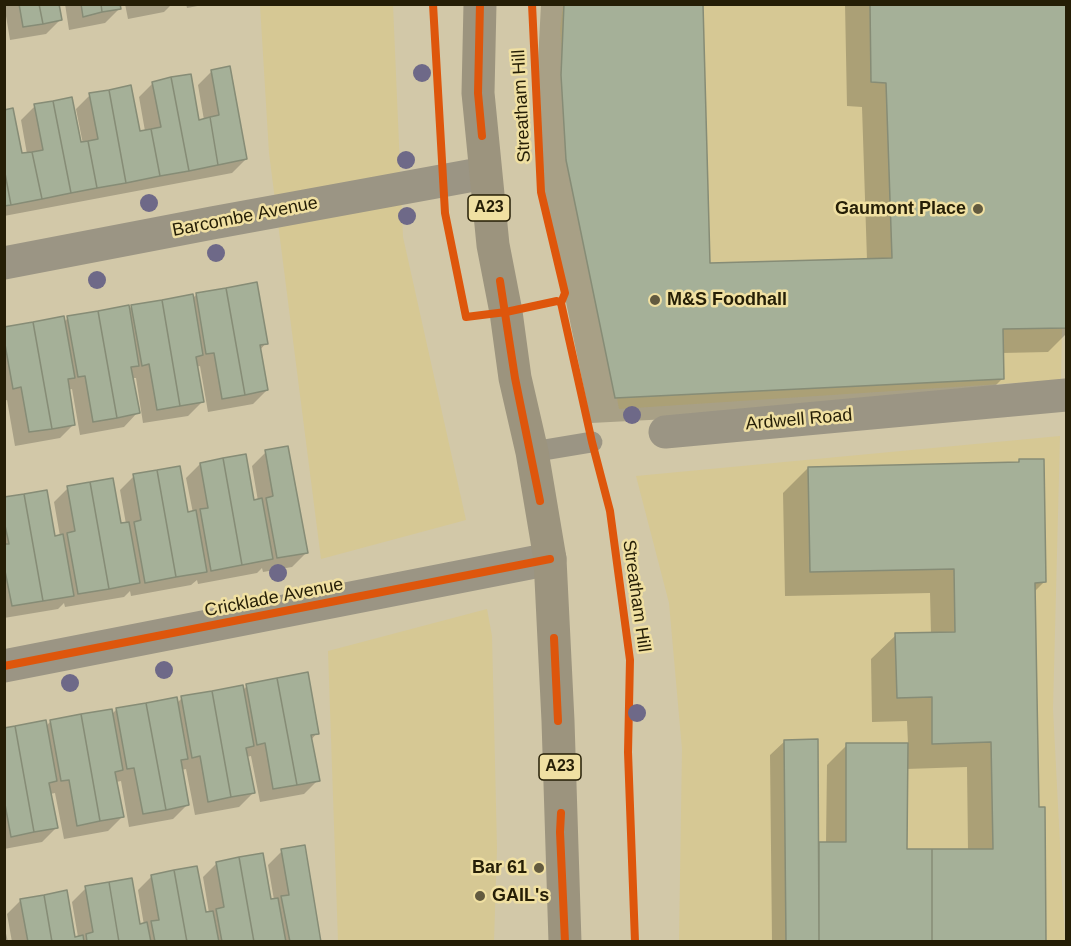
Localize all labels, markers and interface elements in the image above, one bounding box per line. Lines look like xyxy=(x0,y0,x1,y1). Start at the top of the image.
street label: Streatham Hill xyxy=(508,49,536,163)
street label: Barcombe Avenue xyxy=(170,192,320,242)
road number: A23 xyxy=(468,195,510,221)
place label: Gaumont Place xyxy=(835,198,966,220)
marker: Gaumont Place xyxy=(971,202,985,216)
place label: M&S Foodhall xyxy=(667,289,787,311)
marker: M&S Foodhall xyxy=(648,293,662,307)
street label: Ardwell Road xyxy=(745,405,853,435)
street label: Streatham Hill xyxy=(617,539,655,653)
street label: Cricklade Avenue xyxy=(203,574,345,622)
road number: A23 xyxy=(539,754,581,780)
place label: Bar 61 xyxy=(472,857,527,879)
marker: Bar 61 xyxy=(532,861,546,875)
place label: GAIL's xyxy=(492,885,549,907)
marker: GAIL's xyxy=(473,889,487,903)

